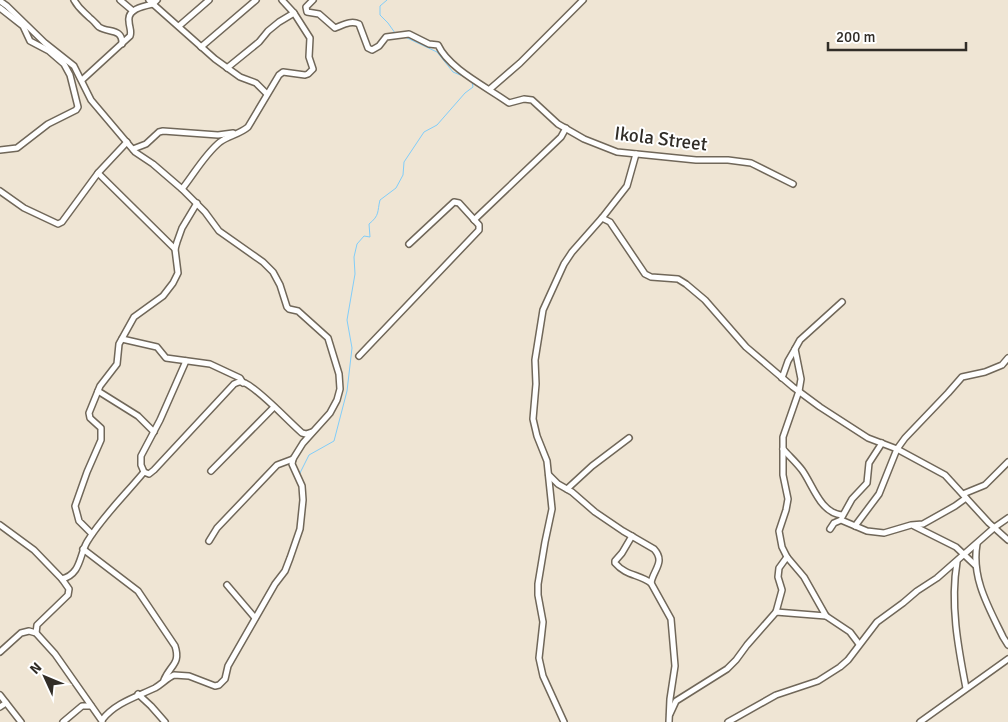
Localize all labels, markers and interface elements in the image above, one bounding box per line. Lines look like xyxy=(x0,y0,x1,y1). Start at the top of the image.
scale bar xyxy=(828,20,966,52)
text: 200 m xyxy=(836,28,876,46)
street label: Ikola Street xyxy=(613,121,709,157)
north arrow xyxy=(20,652,70,702)
text: N xyxy=(27,659,46,678)

